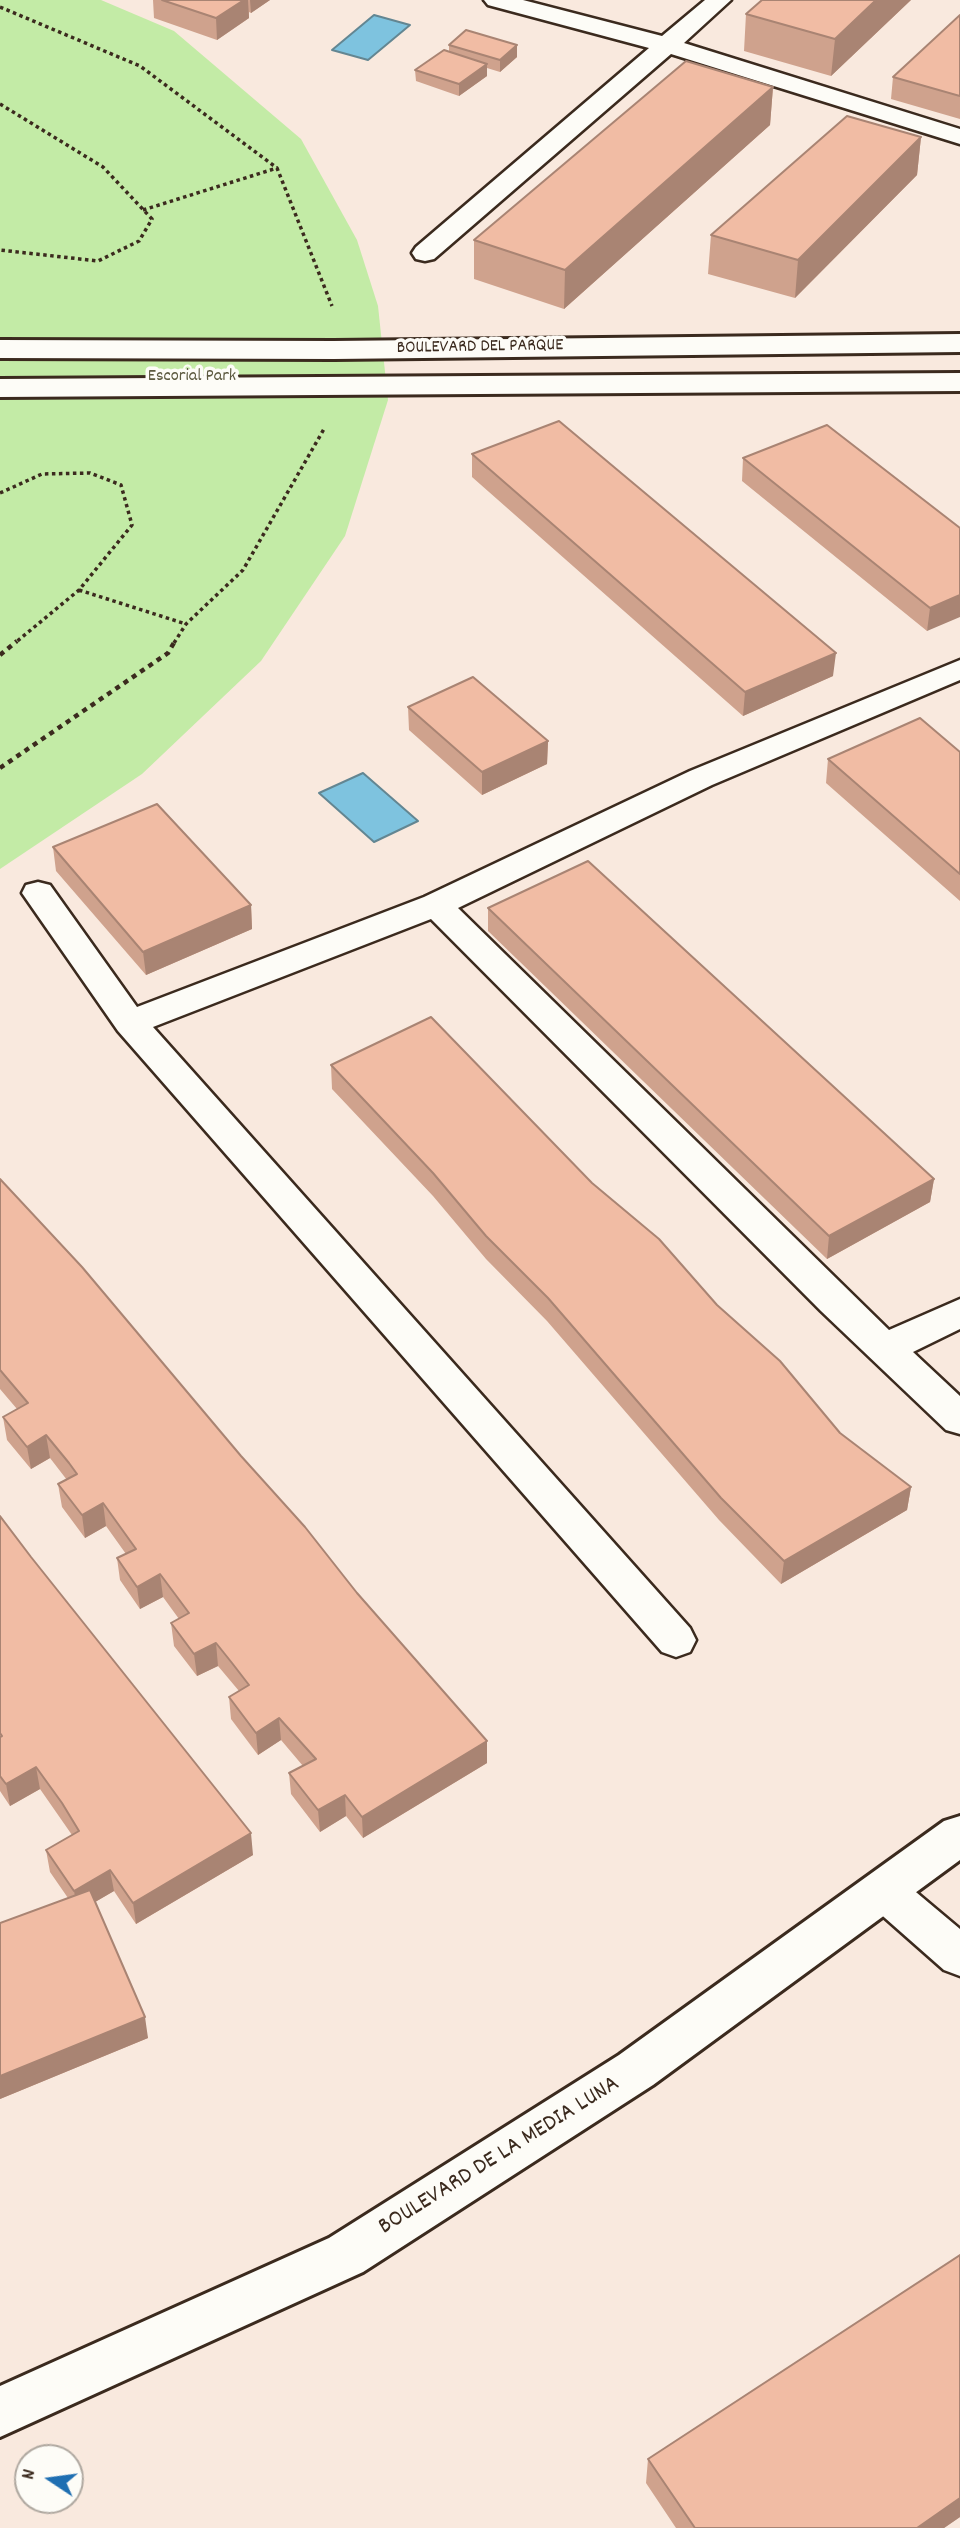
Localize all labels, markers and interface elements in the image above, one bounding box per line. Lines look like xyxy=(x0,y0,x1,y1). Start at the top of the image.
street label: BOULEVARD DEL PARQUE xyxy=(396,336,564,360)
park label: Escorial Park xyxy=(148,367,236,389)
street label: BOULEVARD DE LA MEDIA LUNA xyxy=(374,2071,626,2243)
north arrow xyxy=(14,2444,84,2514)
text: N xyxy=(16,2467,44,2482)

